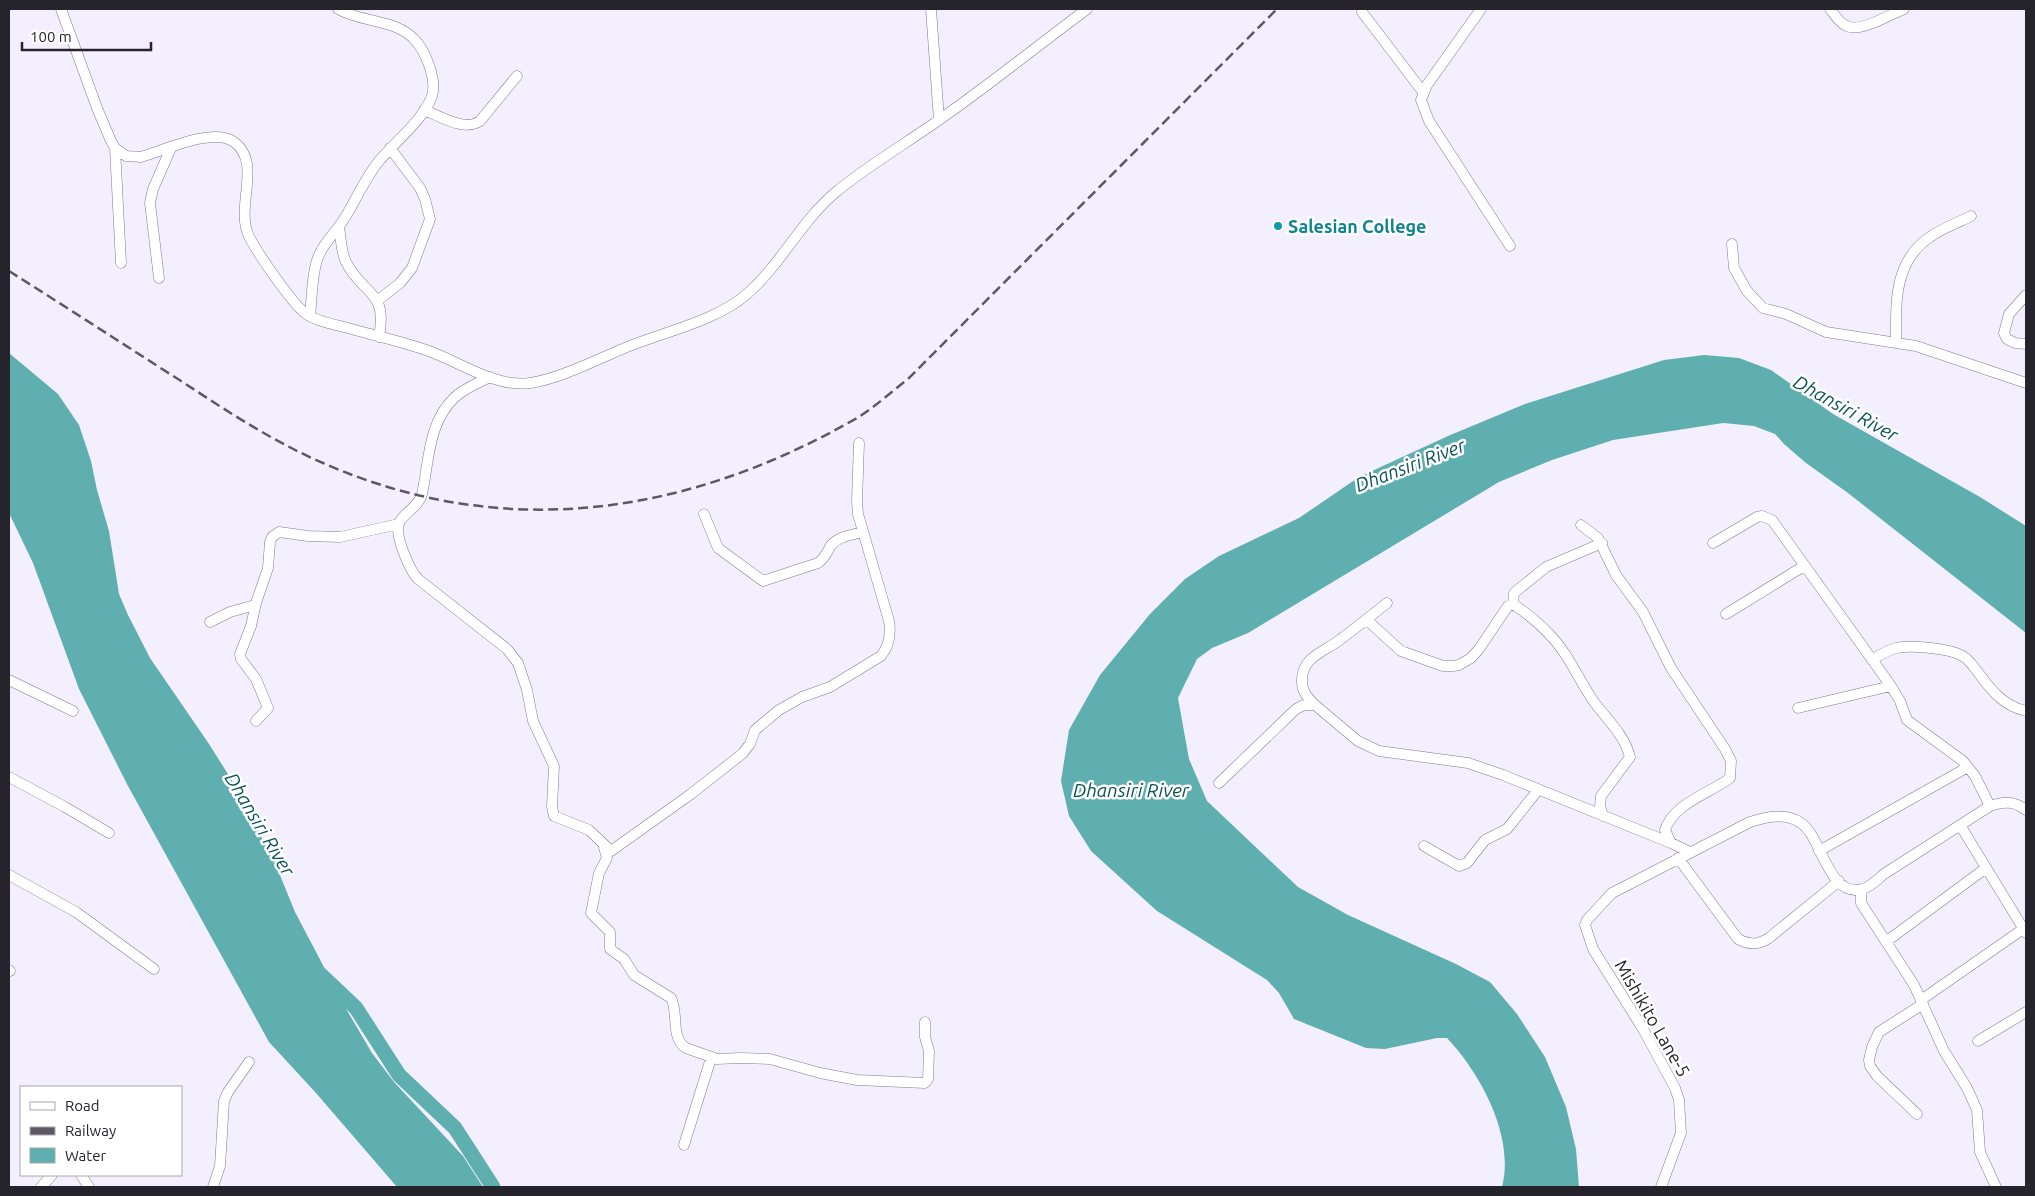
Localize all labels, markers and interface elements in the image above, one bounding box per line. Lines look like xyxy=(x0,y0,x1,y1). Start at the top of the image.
scale bar xyxy=(22,20,151,52)
text: 100 m xyxy=(30,28,72,45)
place label: Salesian College xyxy=(1288,216,1426,236)
marker: Salesian College xyxy=(1272,220,1284,232)
water label: Dhansiri River xyxy=(1790,370,1903,446)
water label: Dhansiri River xyxy=(1352,434,1469,496)
water label: Dhansiri River xyxy=(221,769,300,880)
water label: Dhansiri River xyxy=(1073,779,1190,801)
street label: Mishikito Lane-5 xyxy=(1611,956,1695,1080)
legend xyxy=(20,1086,182,1176)
text: Road xyxy=(65,1097,100,1114)
text: Railway xyxy=(65,1122,116,1139)
text: Water xyxy=(65,1147,106,1164)

